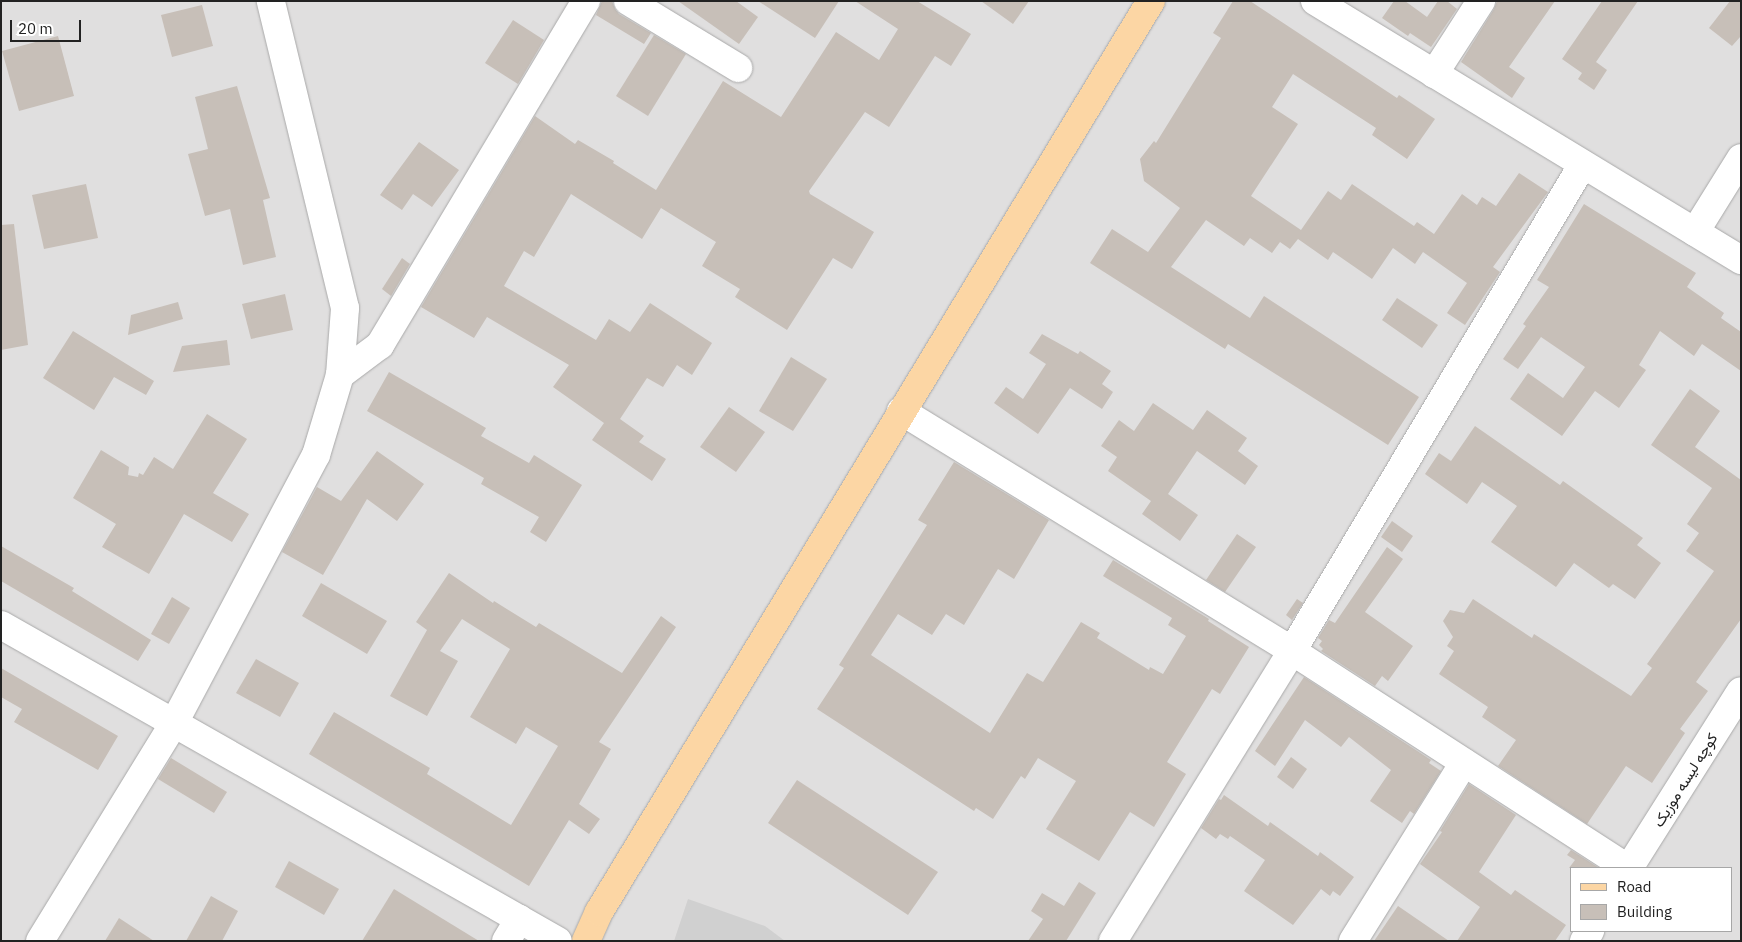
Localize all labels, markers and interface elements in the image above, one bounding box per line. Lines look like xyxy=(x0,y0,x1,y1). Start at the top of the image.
scale bar xyxy=(12,10,84,42)
text: 20 m xyxy=(18,19,53,38)
street label: کوچه لیسه موزیک xyxy=(1649,730,1721,830)
legend xyxy=(1570,867,1732,932)
text: Road xyxy=(1617,877,1652,896)
text: Building xyxy=(1617,902,1672,921)

